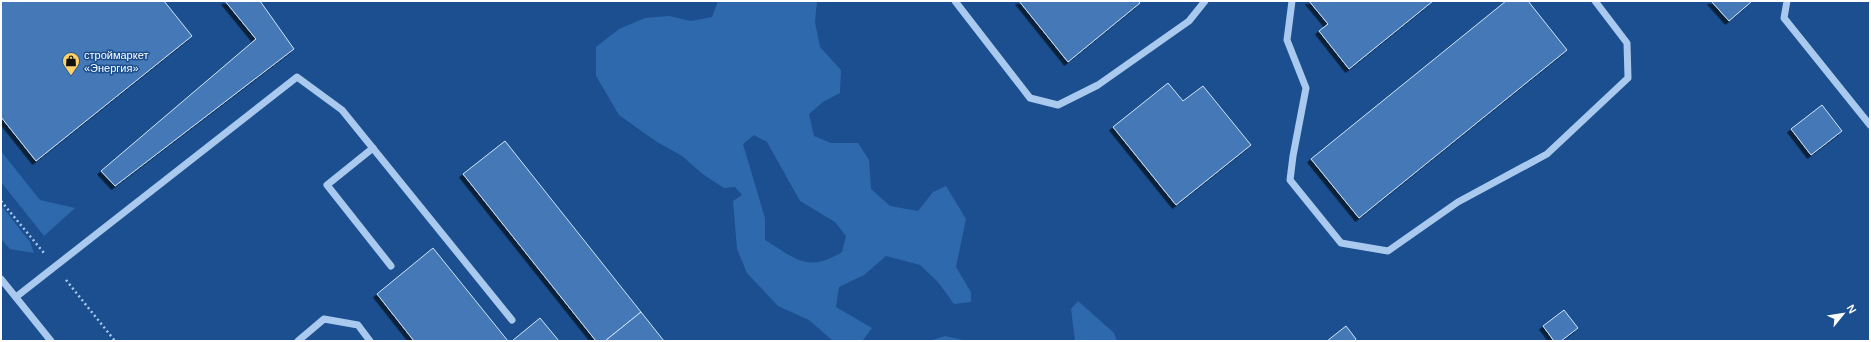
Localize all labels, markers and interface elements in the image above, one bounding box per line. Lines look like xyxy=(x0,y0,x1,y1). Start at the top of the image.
place label: строймаркет «Энергия» xyxy=(84,49,148,74)
shop icon: строймаркет «Энергия» xyxy=(61,51,81,76)
north arrow xyxy=(1823,294,1863,334)
text: N xyxy=(1844,303,1859,315)

